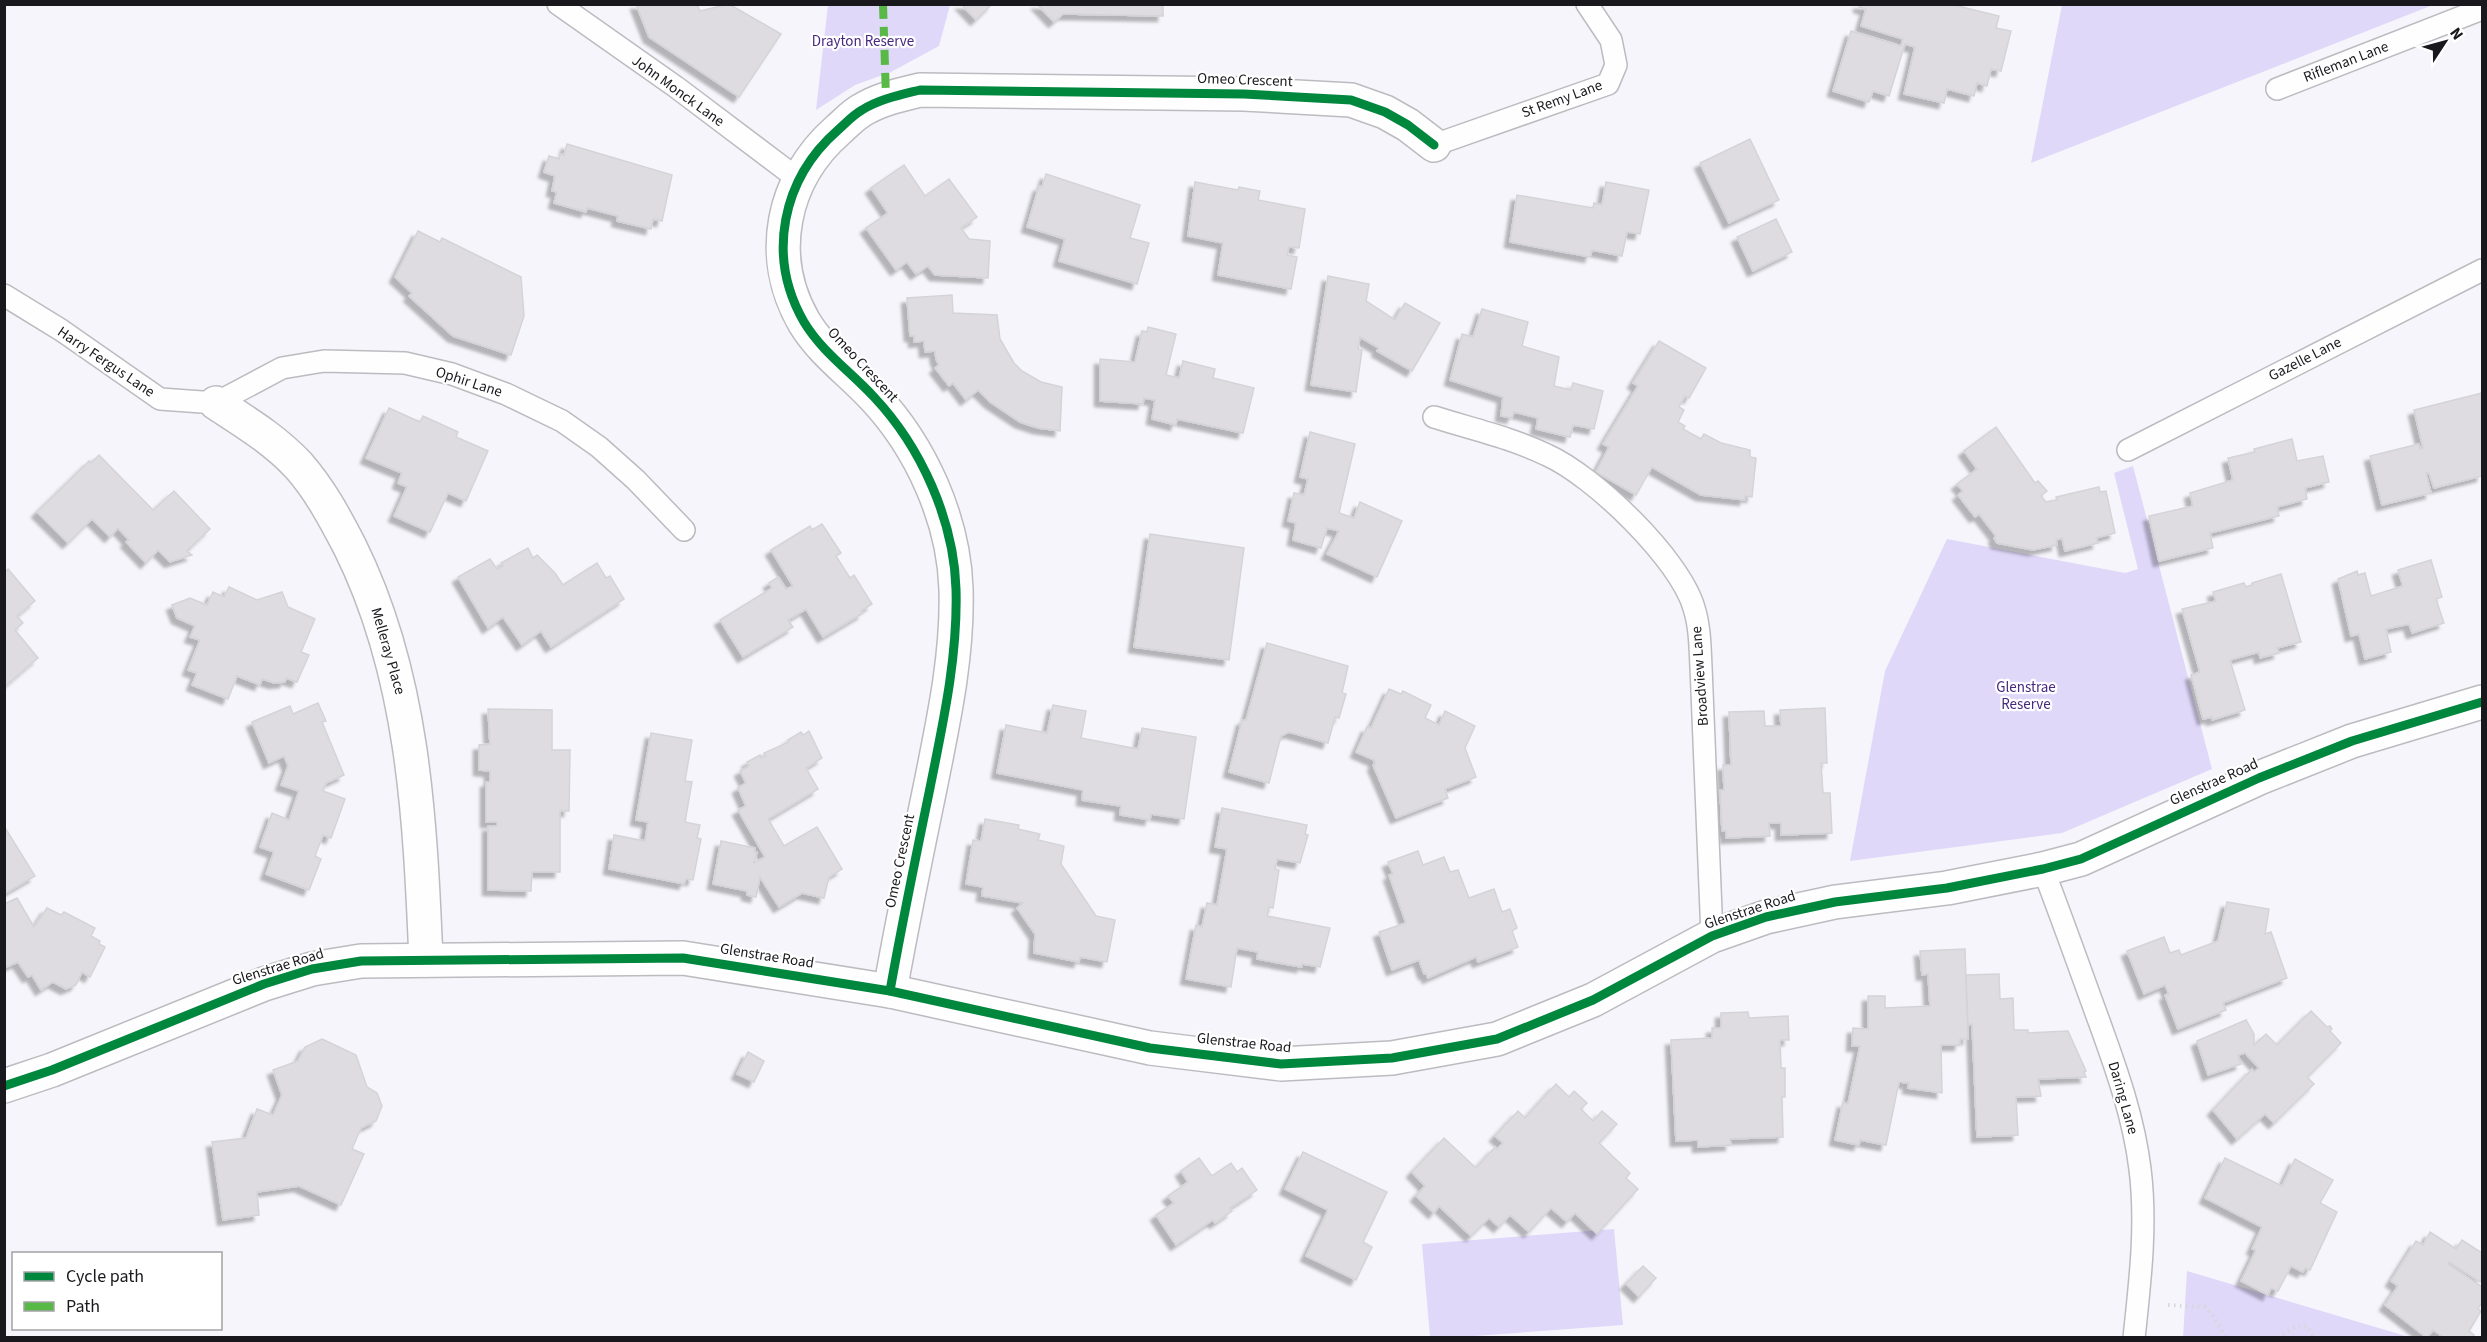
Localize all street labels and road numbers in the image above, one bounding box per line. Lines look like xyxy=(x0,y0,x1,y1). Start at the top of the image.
street label: Rifleman Lane xyxy=(2300,36,2392,88)
street label: John Monck Lane xyxy=(627,50,729,132)
street label: Omeo Crescent xyxy=(1197,68,1293,92)
street label: St Remy Lane xyxy=(1519,75,1605,123)
street label: Harry Fergus Lane xyxy=(53,322,159,402)
street label: Omeo Crescent xyxy=(823,323,903,407)
street label: Gazelle Lane xyxy=(2265,332,2345,386)
street label: Ophir Lane xyxy=(433,361,505,403)
street label: Melleray Place xyxy=(366,605,410,697)
street label: Broadview Lane xyxy=(1686,625,1714,727)
street label: Glenstrae Road xyxy=(2166,753,2262,811)
street label: Omeo Crescent xyxy=(880,812,920,910)
street label: Glenstrae Road xyxy=(1702,885,1798,935)
street label: Glenstrae Road xyxy=(719,938,815,974)
street label: Glenstrae Road xyxy=(230,943,326,991)
street label: Glenstrae Road xyxy=(1196,1028,1292,1058)
street label: Daring Lane xyxy=(2103,1059,2143,1137)

